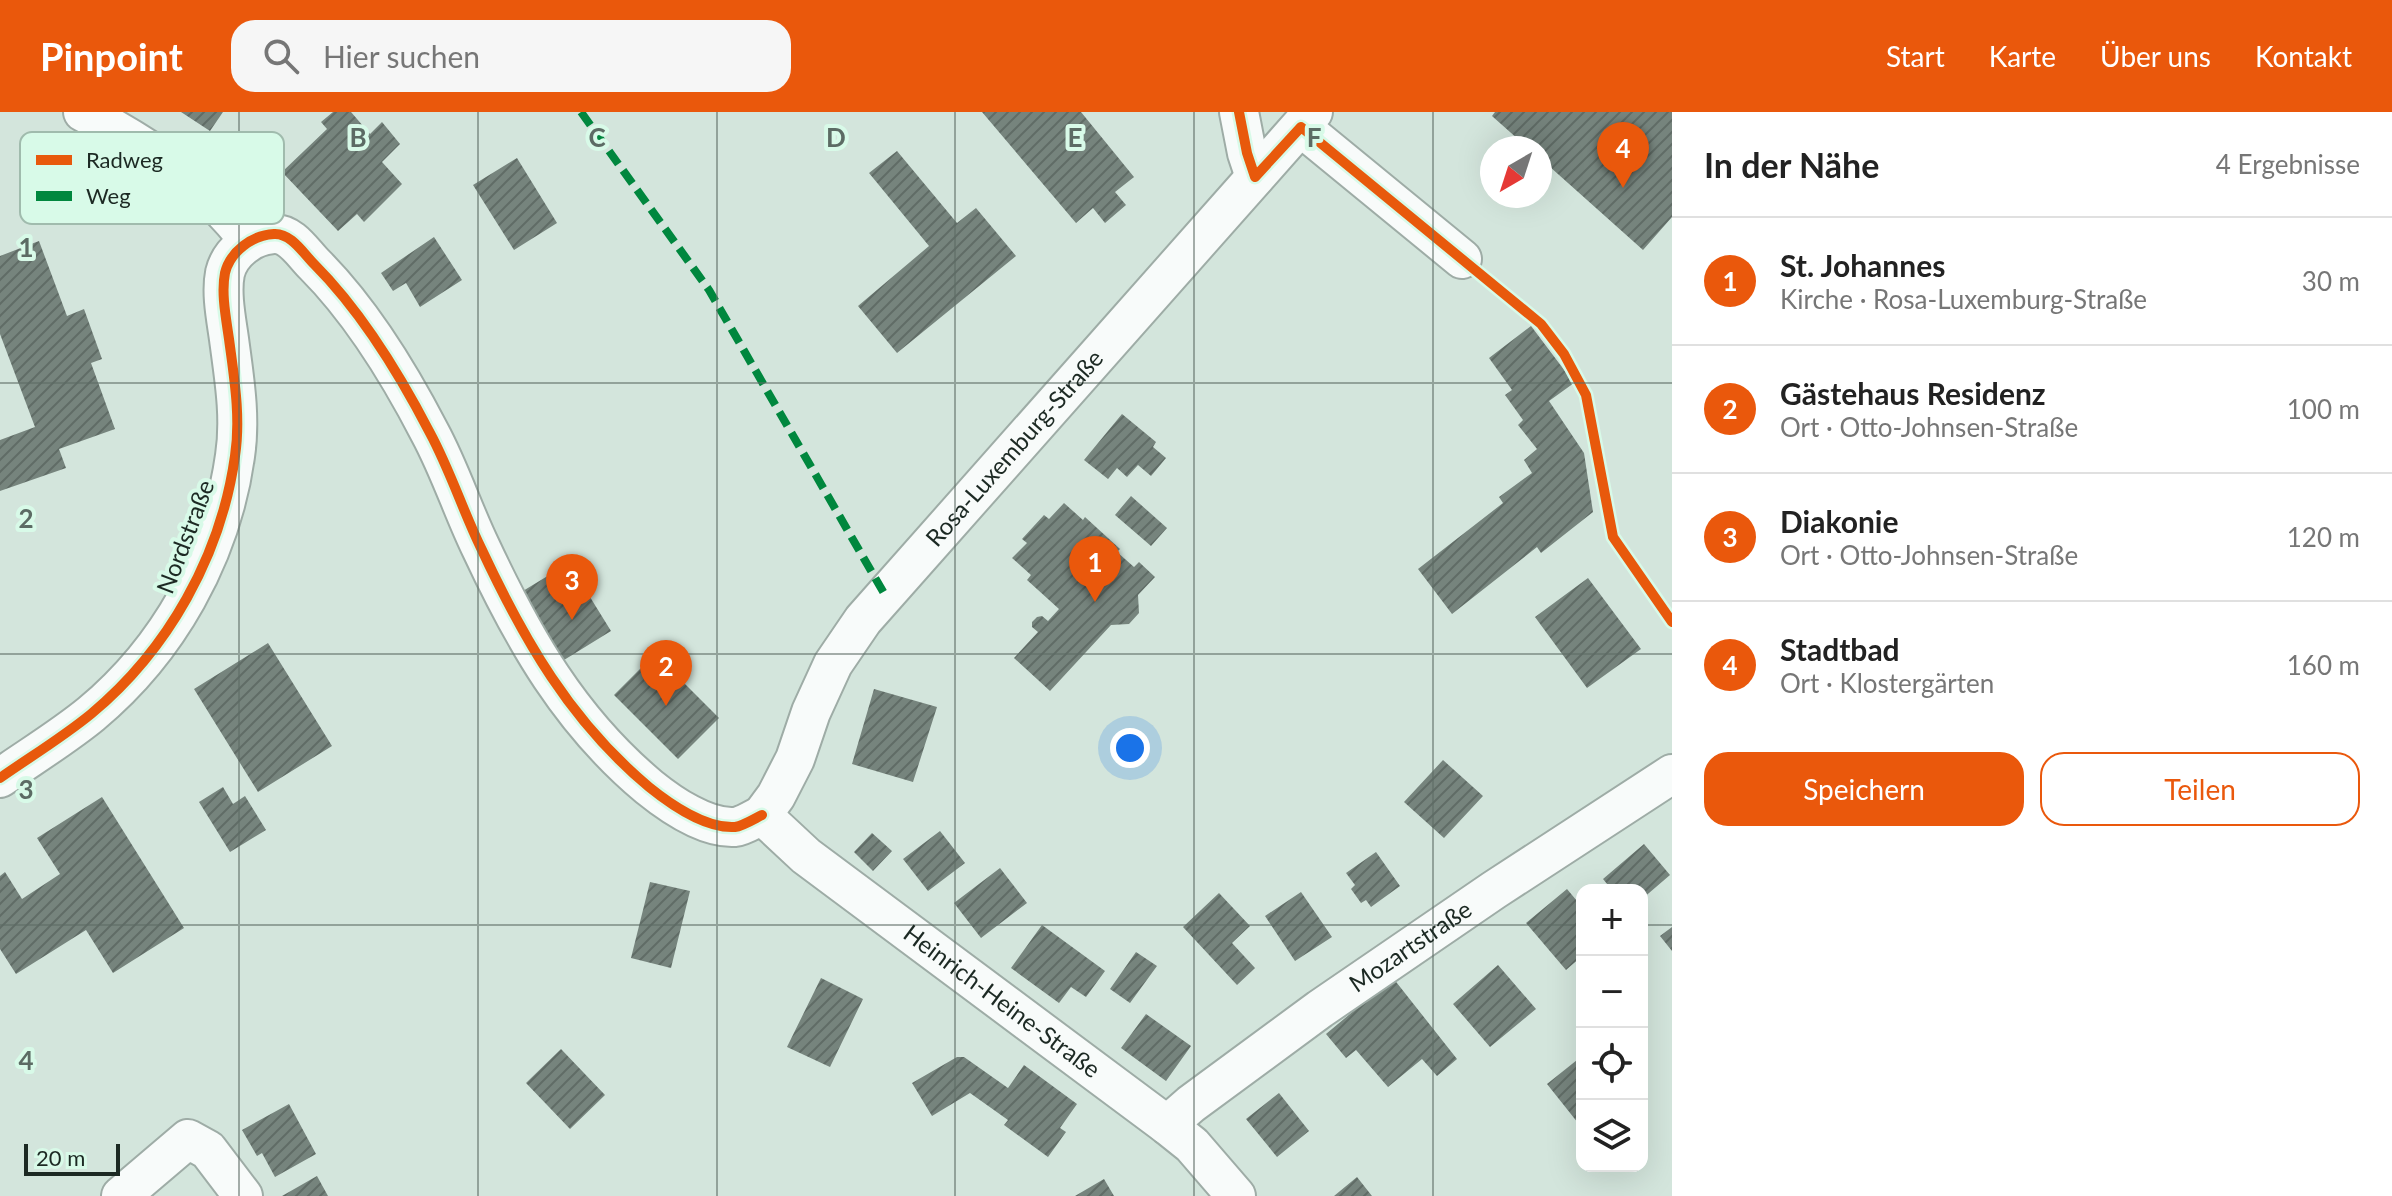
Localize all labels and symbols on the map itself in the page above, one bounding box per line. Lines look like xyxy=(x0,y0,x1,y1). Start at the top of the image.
text: B xyxy=(349,121,367,153)
text: C xyxy=(588,121,606,153)
text: D xyxy=(826,121,846,153)
text: E xyxy=(1068,121,1082,153)
text: F xyxy=(1307,121,1321,153)
pin: 4 xyxy=(1597,122,1649,188)
legend xyxy=(20,132,284,224)
north arrow xyxy=(1480,136,1552,208)
text: Radweg xyxy=(86,146,163,173)
text: Weg xyxy=(86,182,131,209)
text: 1 xyxy=(18,231,34,263)
street label: Rosa-Luxemburg-Straße xyxy=(919,343,1109,552)
street label: Nordstraße xyxy=(150,476,220,597)
text: 2 xyxy=(18,502,34,534)
pin: 1 xyxy=(1069,536,1121,602)
pin: 3 xyxy=(546,554,598,620)
pin: 2 xyxy=(640,640,692,706)
your location xyxy=(1110,728,1150,768)
text: 3 xyxy=(18,773,34,805)
street label: Mozartstraße xyxy=(1343,894,1476,998)
street label: Heinrich-Heine-Straße xyxy=(898,918,1106,1083)
text: 4 xyxy=(18,1044,34,1076)
scale bar xyxy=(24,1140,120,1176)

